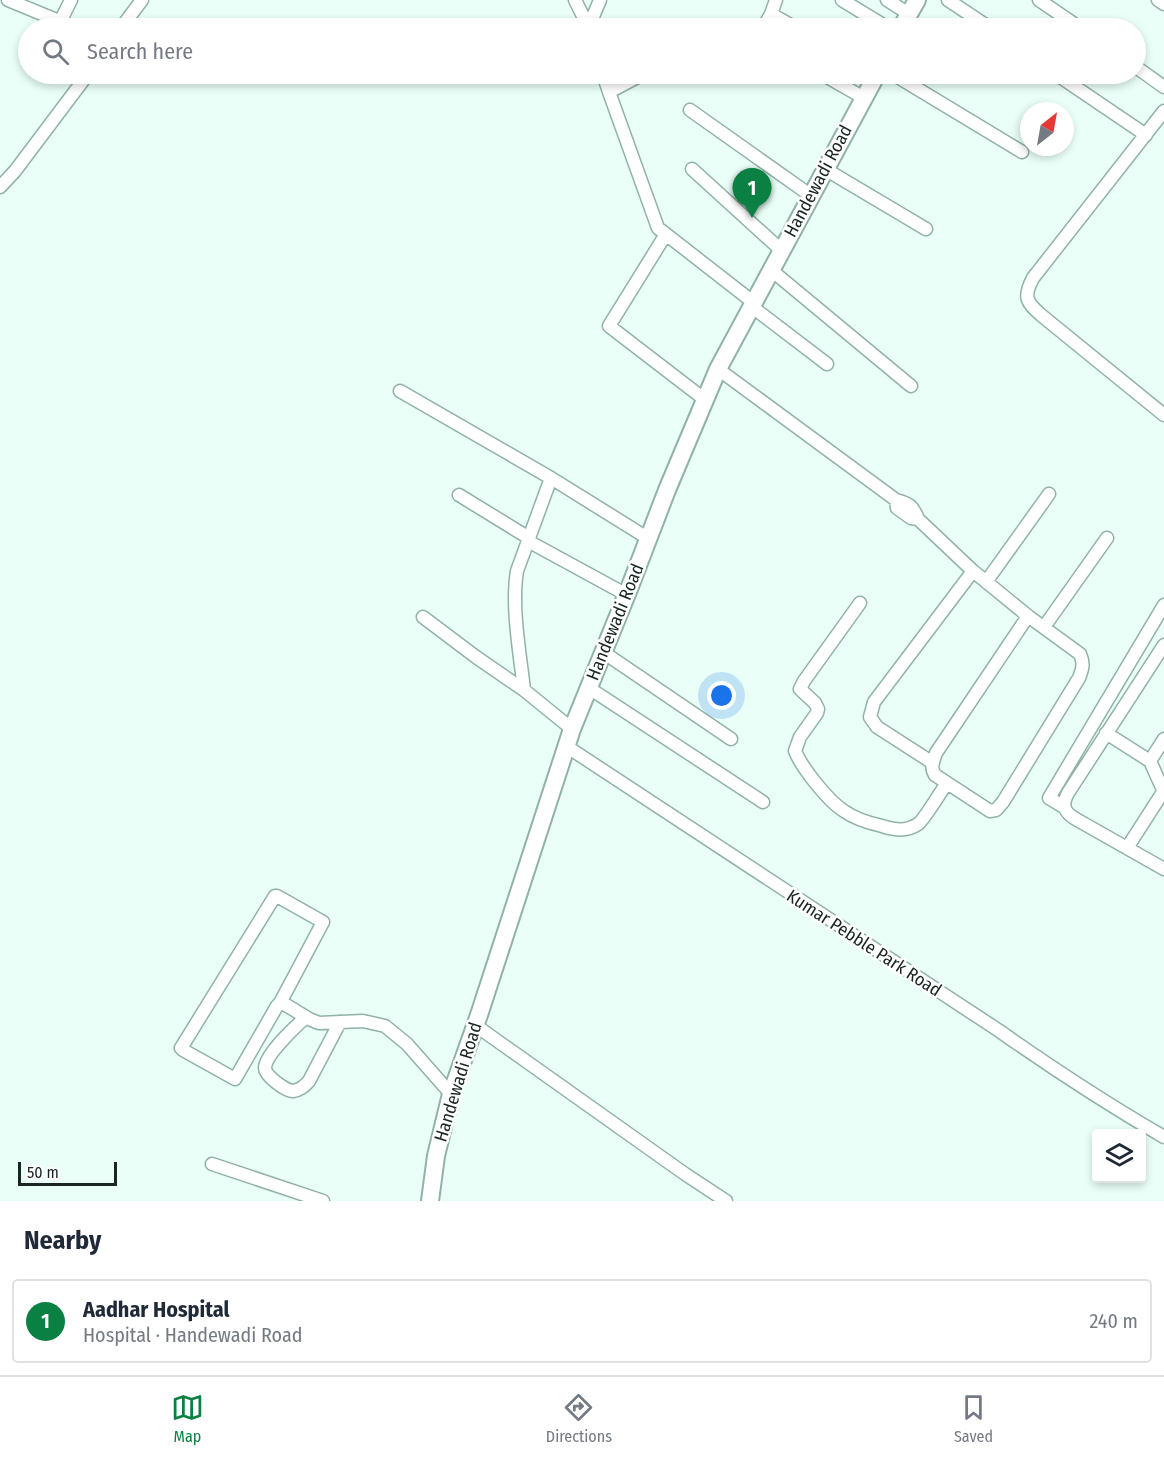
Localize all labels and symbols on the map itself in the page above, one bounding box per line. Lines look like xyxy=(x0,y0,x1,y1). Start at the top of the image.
north arrow xyxy=(1020,102,1074,156)
street label: Handewadi Road xyxy=(779,121,857,241)
pin: 1 xyxy=(732,168,771,218)
street label: Handewadi Road xyxy=(582,560,648,684)
your location xyxy=(707,681,736,710)
street label: Kumar Pebble Park Road xyxy=(782,885,946,1001)
street label: Handewadi Road xyxy=(429,1020,487,1144)
scale bar xyxy=(18,1159,117,1186)

